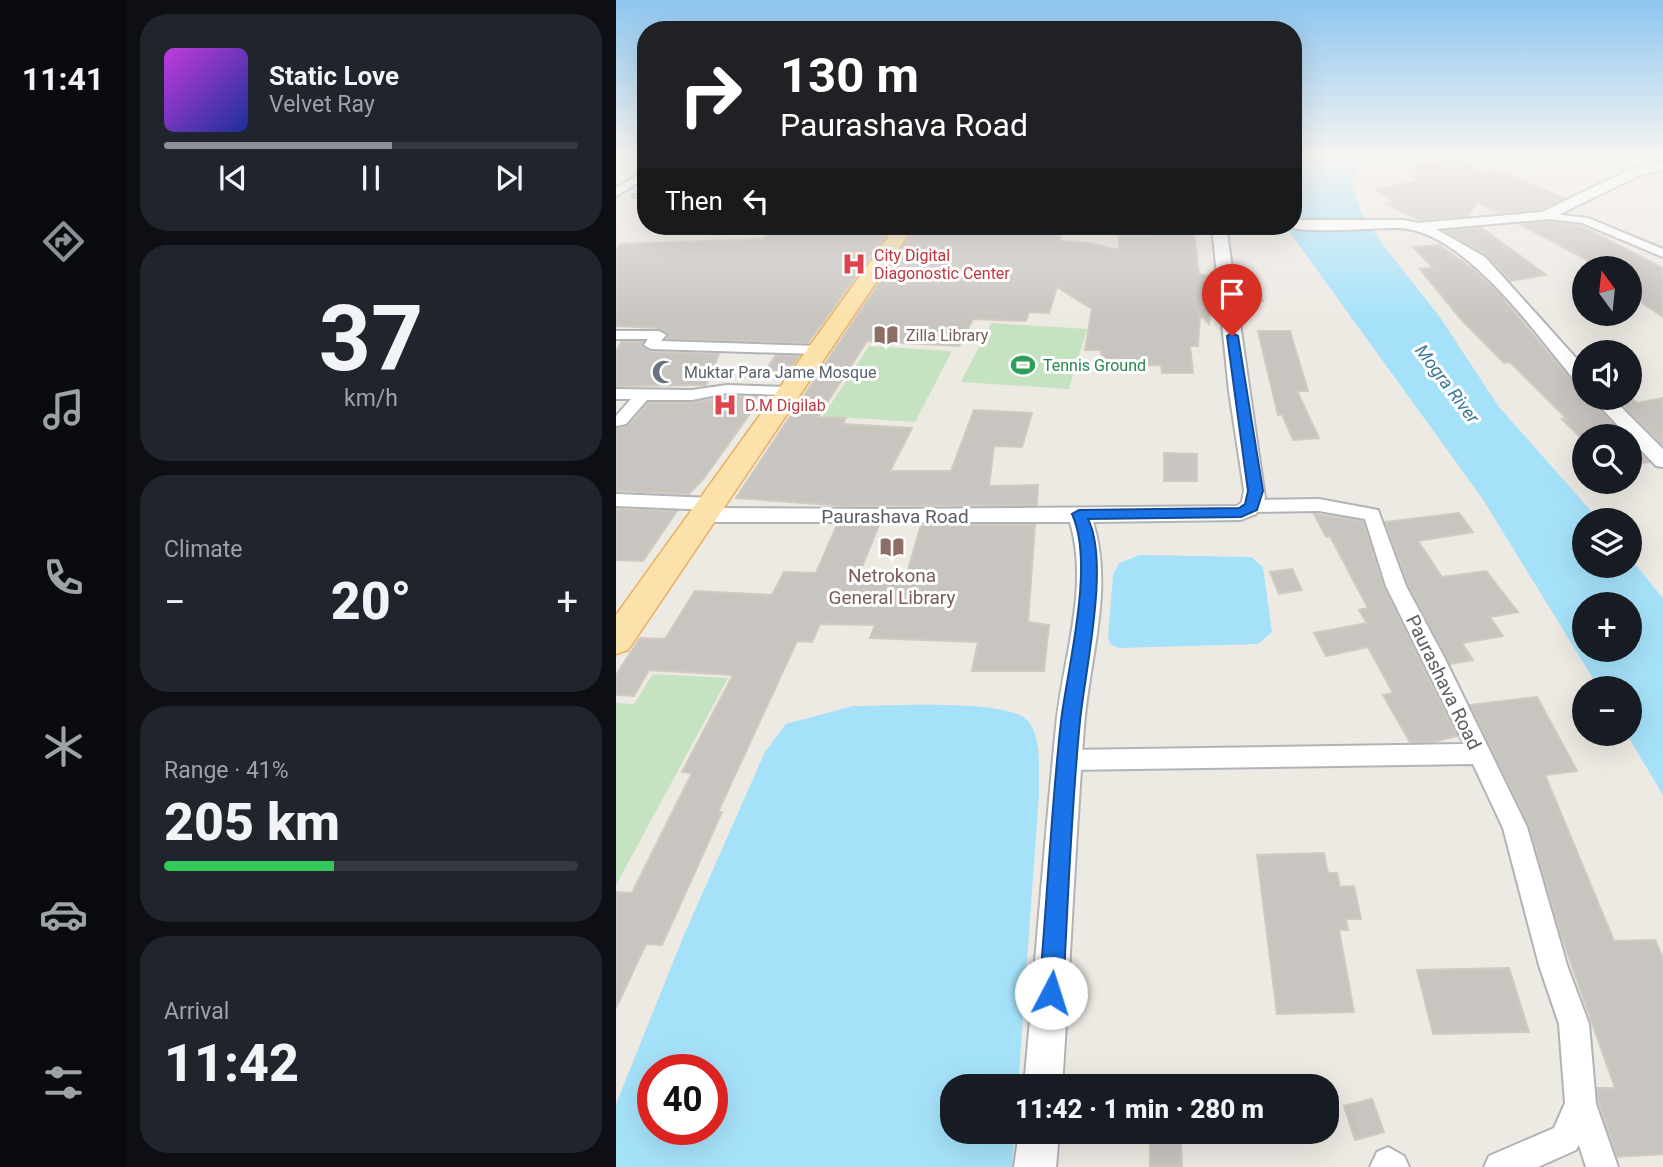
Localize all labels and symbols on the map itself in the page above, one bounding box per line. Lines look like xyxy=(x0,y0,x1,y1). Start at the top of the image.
place label: City Digital Diagonostic Center xyxy=(874,246,1010,283)
hospital icon: City Digital Diagonostic Center xyxy=(840,250,868,278)
north arrow xyxy=(1572,256,1642,326)
pin xyxy=(1202,264,1262,336)
library icon: Zilla Library xyxy=(872,321,900,349)
place label: Zilla Library xyxy=(906,326,989,345)
water label: Mogra River xyxy=(1411,340,1484,428)
sports icon: Tennis Ground xyxy=(1009,351,1037,379)
place label: Tennis Ground xyxy=(1043,356,1146,375)
mosque icon: Muktar Para Jame Mosque xyxy=(650,358,678,386)
place label: Muktar Para Jame Mosque xyxy=(684,363,876,382)
hospital icon: D.M Digilab xyxy=(711,391,739,419)
place label: D.M Digilab xyxy=(745,396,826,415)
street label: Paurashava Road xyxy=(821,505,969,528)
library icon: Netrokona General Library xyxy=(878,533,906,561)
place label: Netrokona General Library xyxy=(829,564,955,609)
street label: Paurashava Road xyxy=(1401,611,1486,753)
position arrow xyxy=(1014,956,1088,1030)
speed limit sign: 40 xyxy=(637,1054,728,1145)

